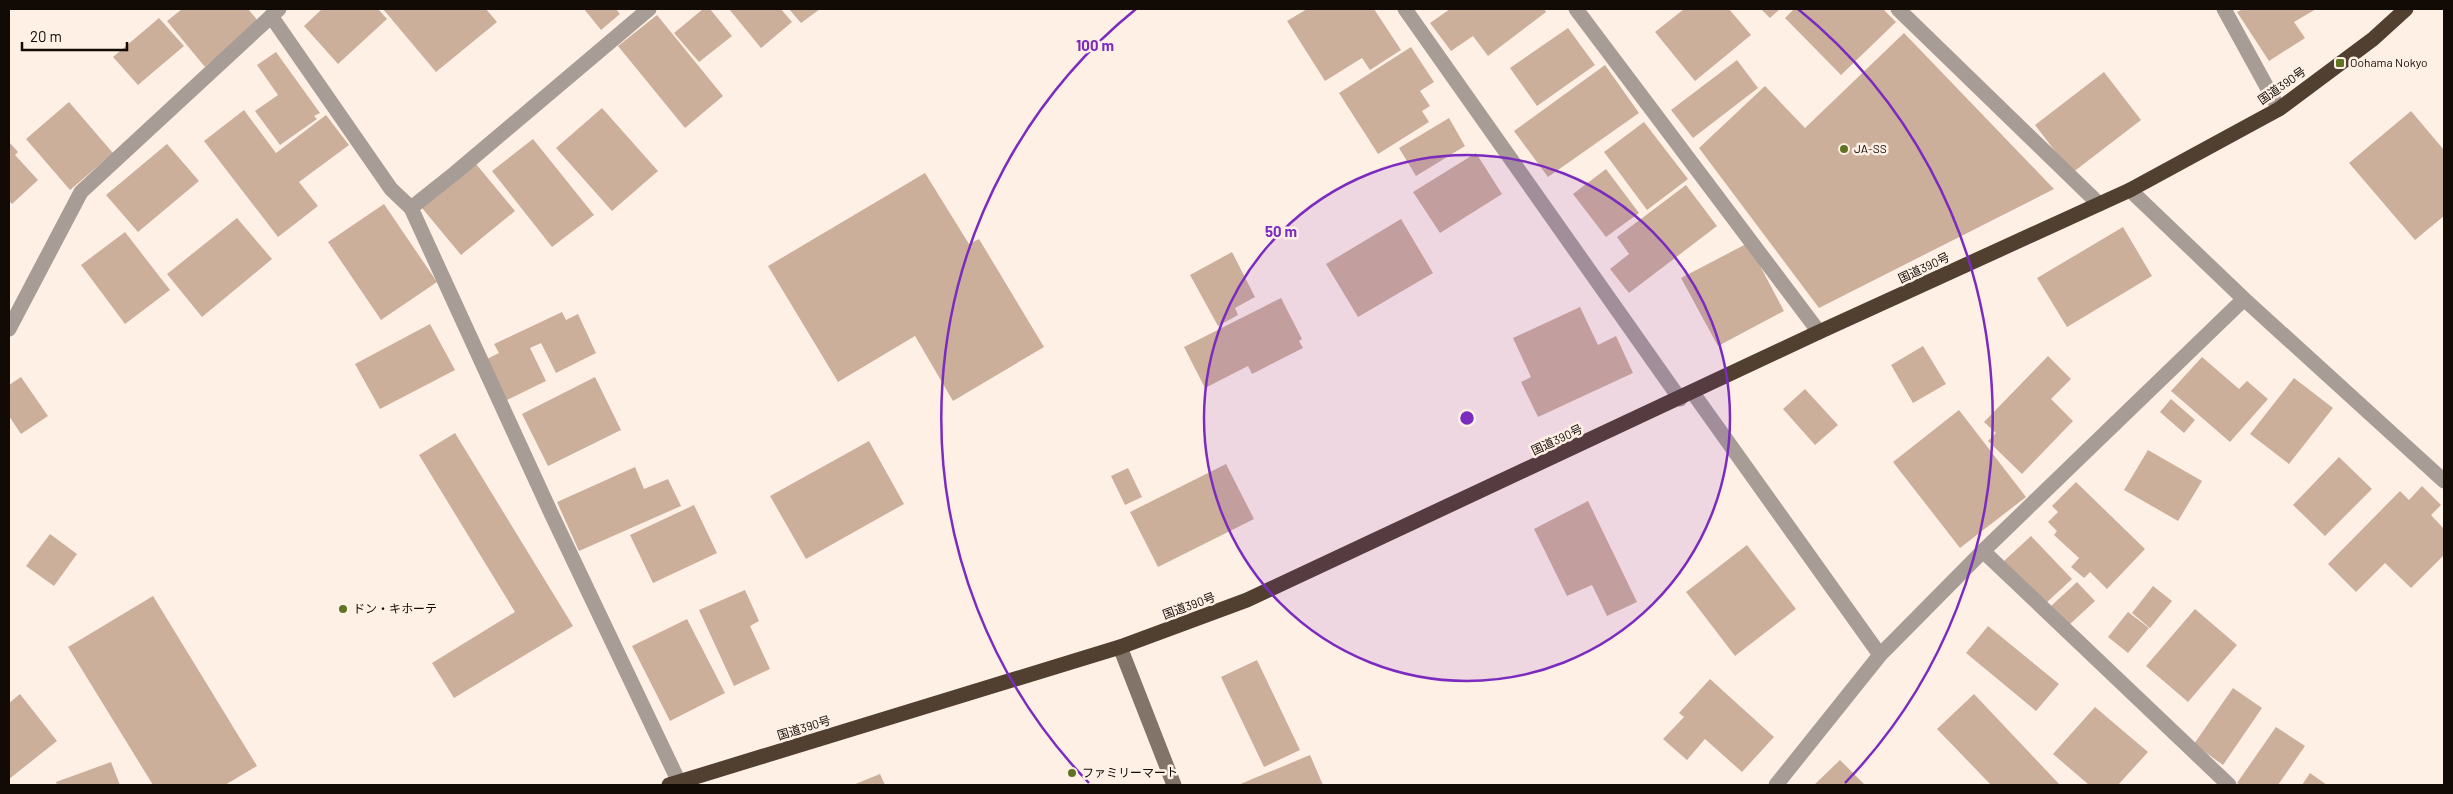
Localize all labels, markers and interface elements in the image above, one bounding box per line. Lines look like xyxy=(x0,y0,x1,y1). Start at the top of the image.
scale bar xyxy=(22,20,128,52)
text: 20 m xyxy=(30,27,62,45)
text: 100 m xyxy=(1076,36,1114,54)
place label: Oohama Nokyo xyxy=(2350,55,2428,69)
marker: Oohama Nokyo xyxy=(2334,57,2346,69)
street label: 国道390号 xyxy=(2255,64,2308,107)
place label: JA-SS xyxy=(1854,141,1887,155)
marker: JA-SS xyxy=(1838,143,1850,155)
text: 50 m xyxy=(1265,222,1297,240)
street label: 国道390号 xyxy=(1896,249,1952,285)
centre of rings xyxy=(1458,409,1476,427)
street label: 国道390号 xyxy=(1529,421,1585,457)
street label: 国道390号 xyxy=(1160,589,1217,621)
place label: ドン・キホーテ xyxy=(353,601,437,615)
marker: ドン・キホーテ xyxy=(337,603,349,615)
street label: 国道390号 xyxy=(775,712,832,742)
place label: ファミリーマート xyxy=(1082,765,1178,779)
marker: ファミリーマート xyxy=(1066,767,1078,779)

